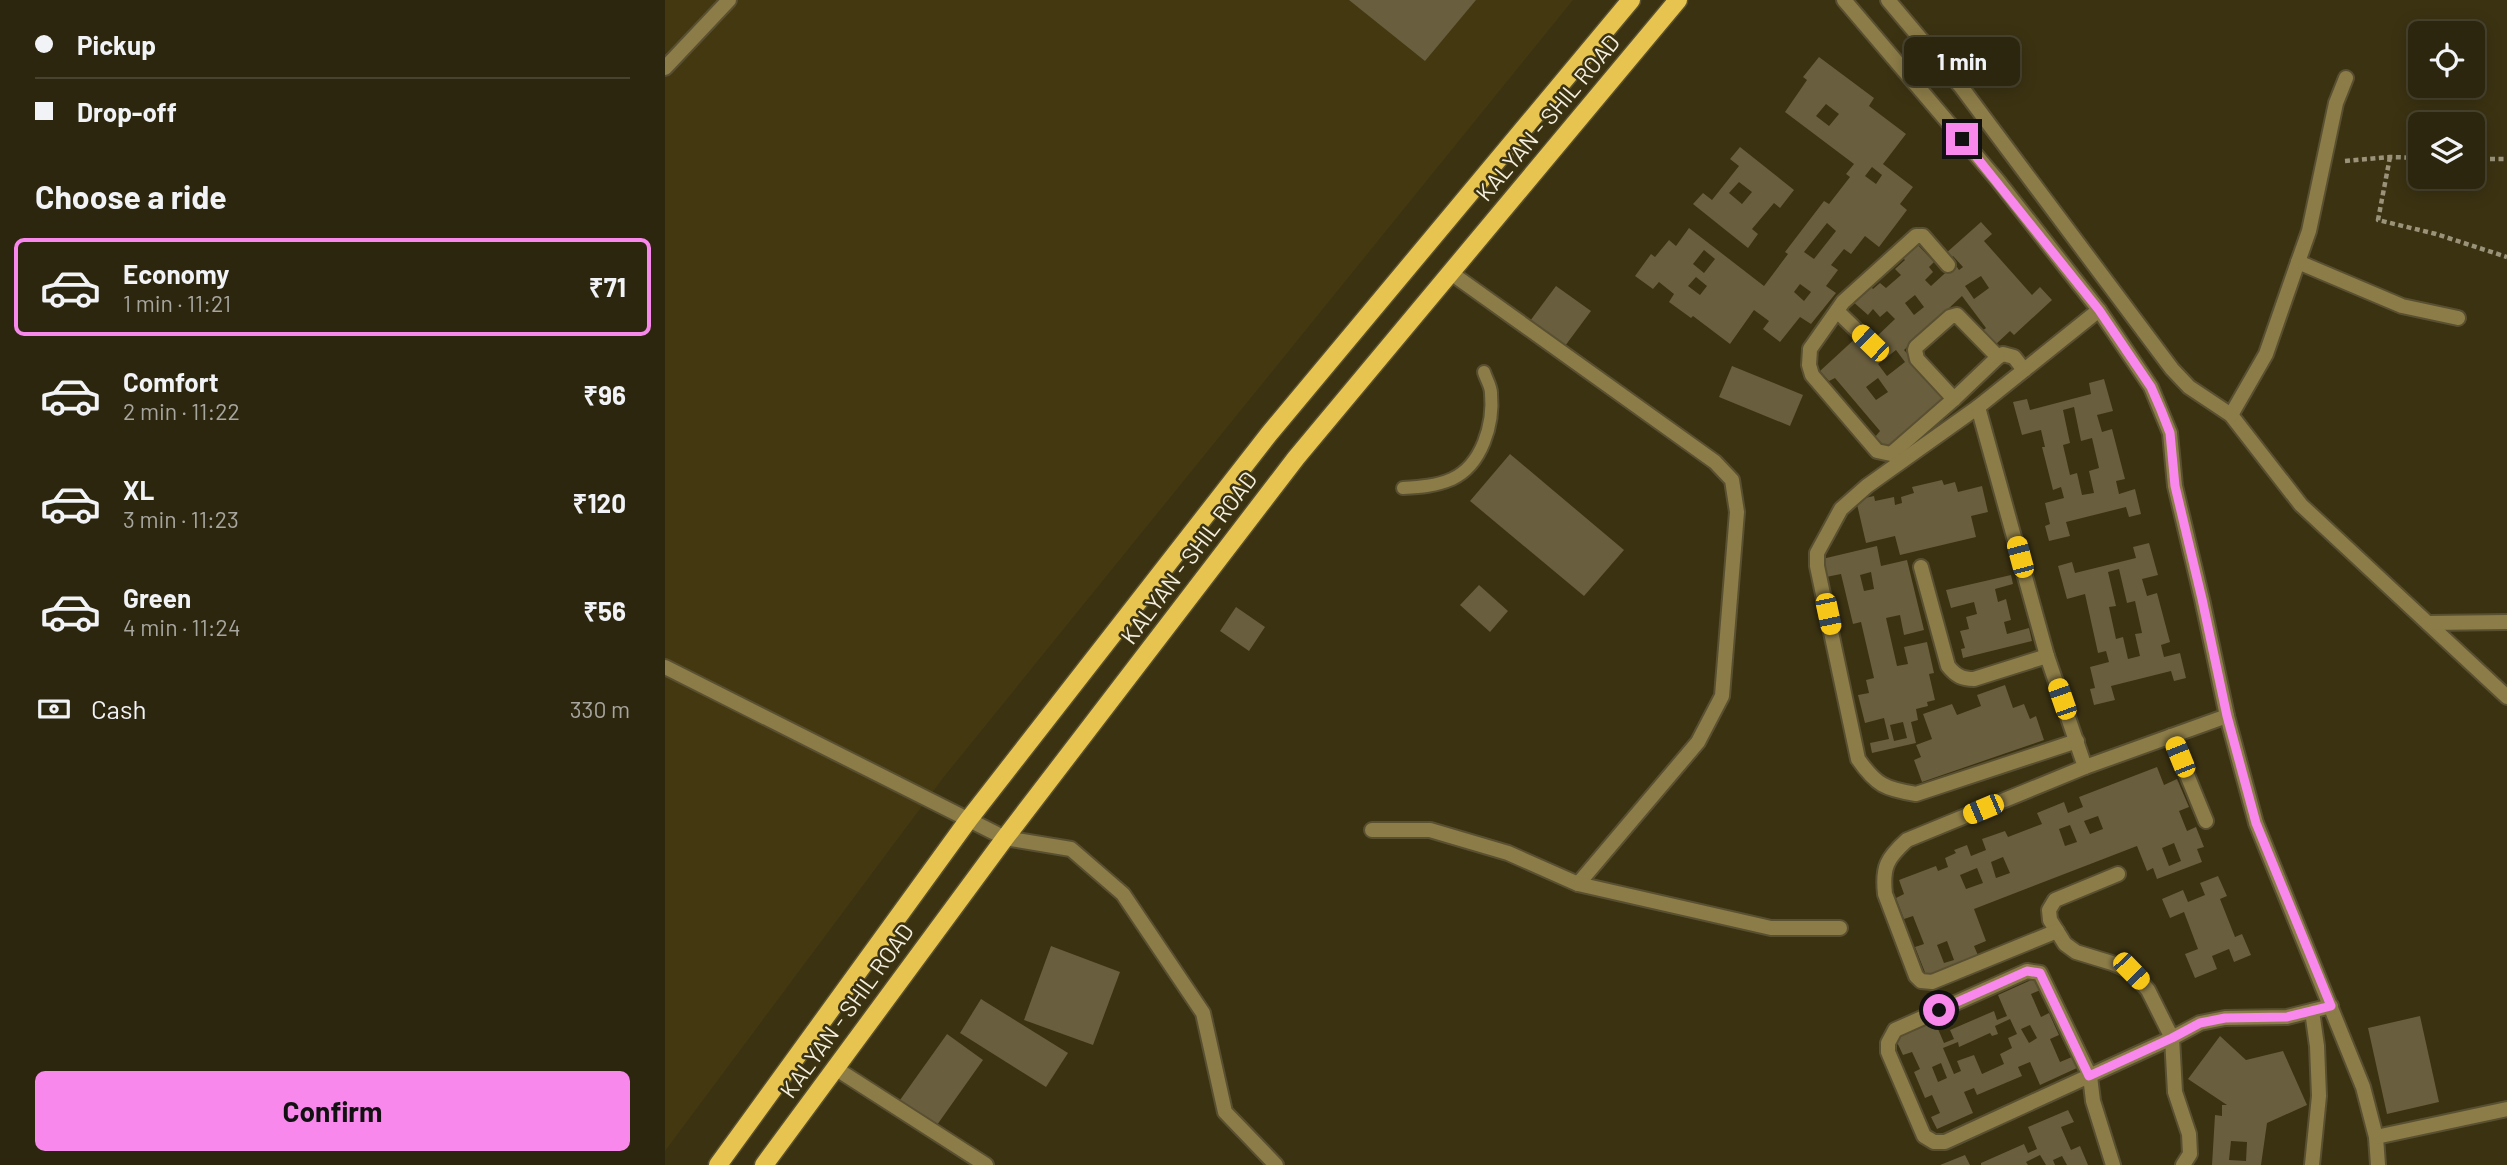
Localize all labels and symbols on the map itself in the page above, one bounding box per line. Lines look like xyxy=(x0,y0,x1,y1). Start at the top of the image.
street label: KALYAN - SHIL ROAD xyxy=(1469,28,1625,206)
callout: 1 min xyxy=(1904,38,2020,86)
route end xyxy=(1946,123,1978,155)
car xyxy=(1848,321,1893,365)
street label: KALYAN - SHIL ROAD xyxy=(1114,466,1262,649)
car xyxy=(2005,534,2036,580)
car xyxy=(1814,591,1843,637)
car xyxy=(2046,676,2079,722)
car xyxy=(2163,734,2198,780)
car xyxy=(1960,791,2007,827)
street label: KALYAN - SHIL ROAD xyxy=(774,918,919,1103)
car xyxy=(2109,949,2154,993)
route start xyxy=(1923,994,1955,1026)

